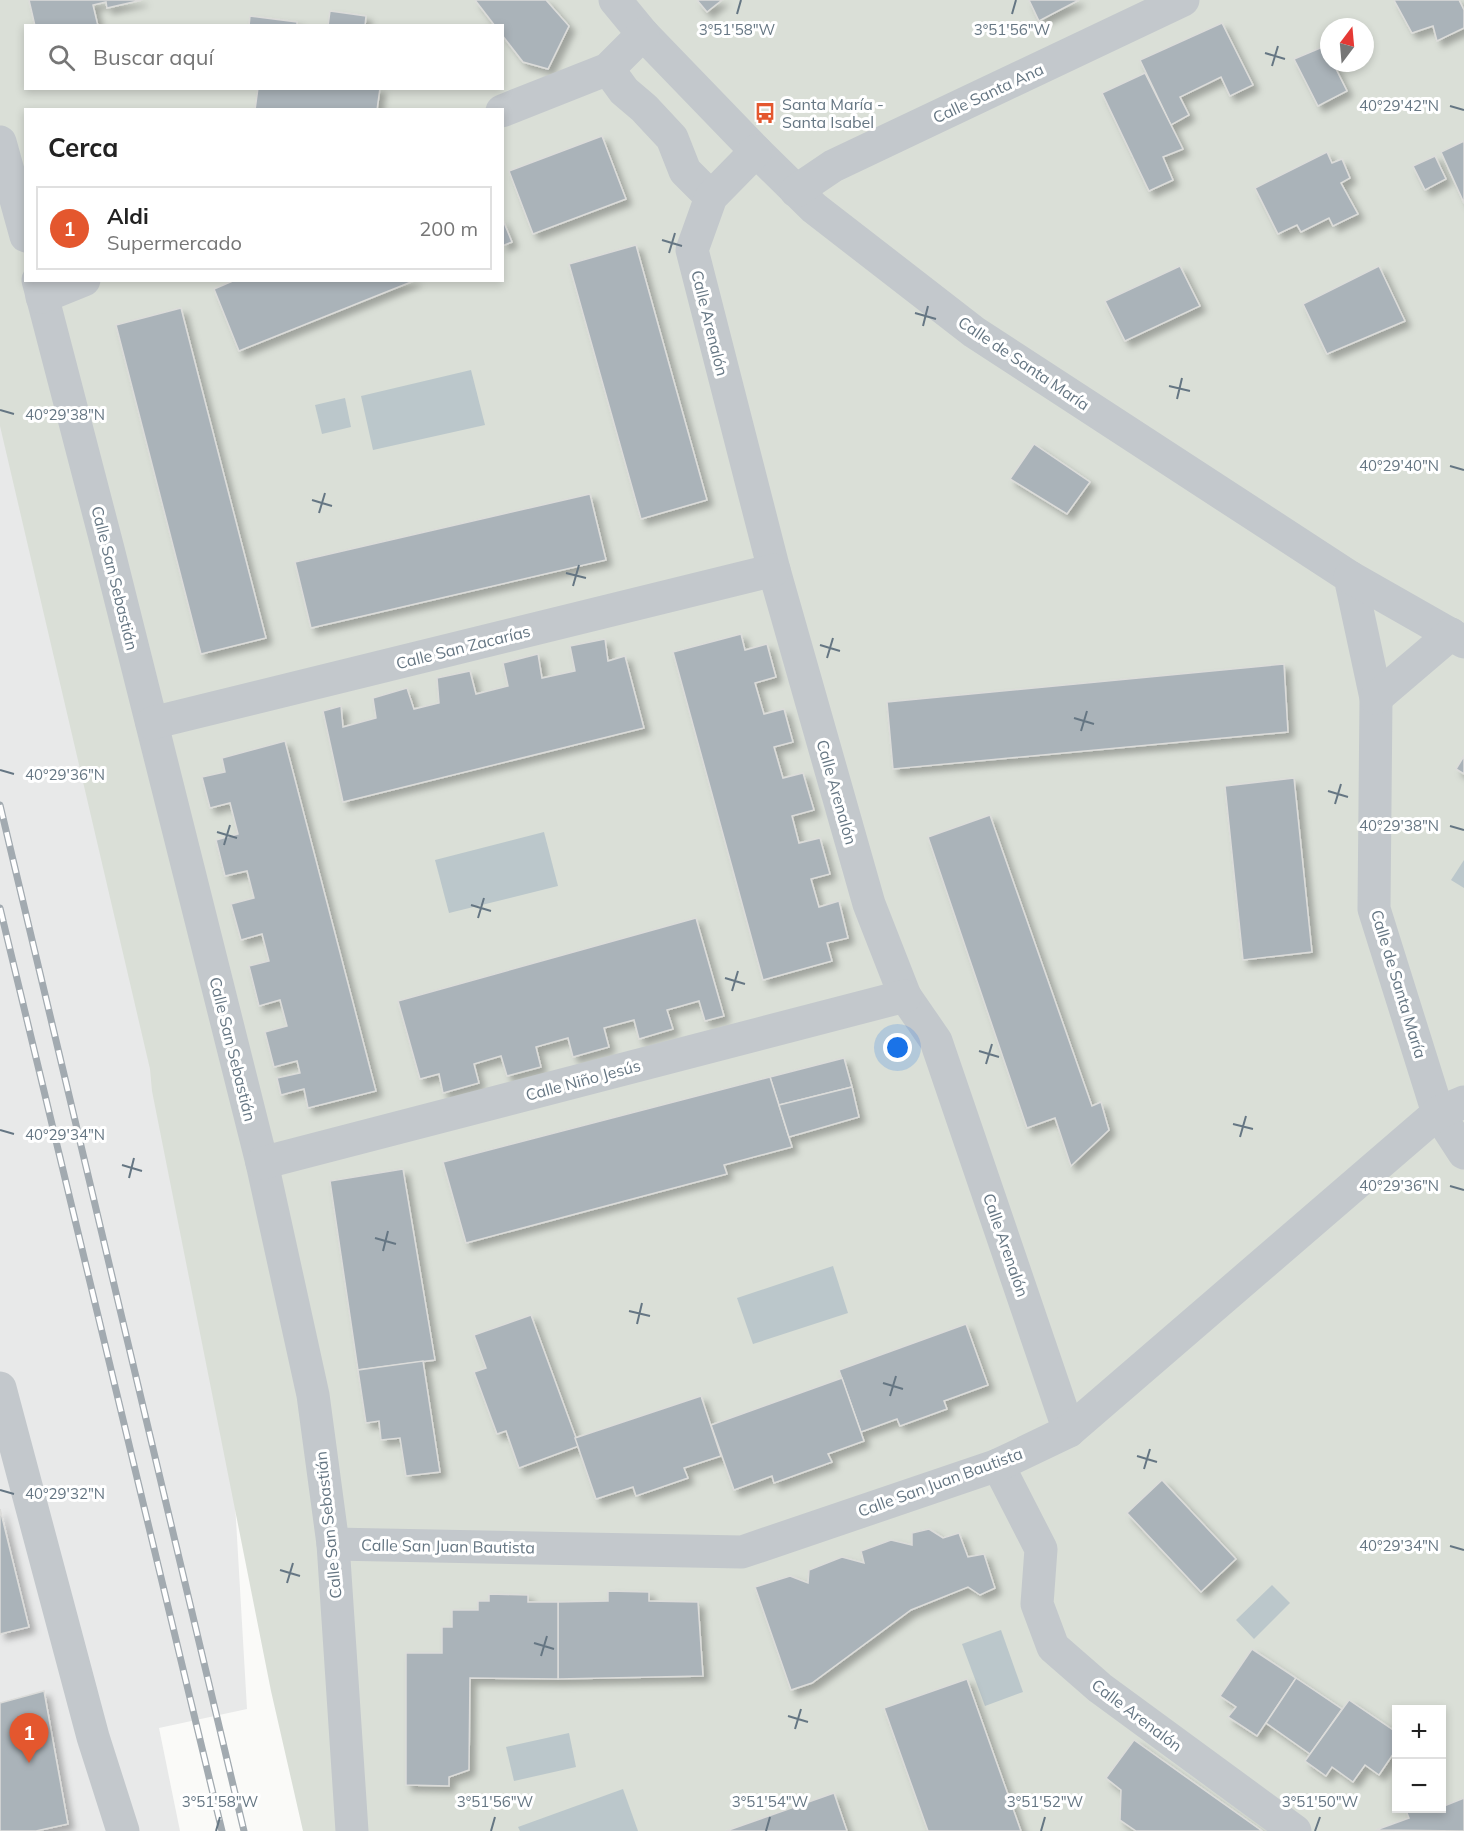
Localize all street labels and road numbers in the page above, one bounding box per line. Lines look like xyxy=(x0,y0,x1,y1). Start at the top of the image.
street label: Calle Santa Ana xyxy=(929,59,1047,127)
street label: Calle Arenalón xyxy=(687,268,733,378)
street label: Calle de Santa María xyxy=(955,312,1093,414)
street label: Calle San Sebastián xyxy=(87,504,143,652)
street label: Calle San Zacarías xyxy=(394,621,532,673)
street label: Calle Arenalón xyxy=(812,737,862,847)
street label: Calle de Santa María xyxy=(1367,907,1431,1061)
street label: Calle San Sebastián xyxy=(205,975,261,1123)
street label: Calle Niño Jesús xyxy=(523,1055,643,1105)
street label: Calle Arenalón xyxy=(979,1191,1033,1299)
street label: Calle San Juan Bautista xyxy=(855,1443,1025,1521)
street label: Calle San Sebastián xyxy=(310,1450,346,1600)
street label: Calle San Juan Bautista xyxy=(361,1534,535,1558)
street label: Calle Arenalón xyxy=(1088,1674,1186,1756)

